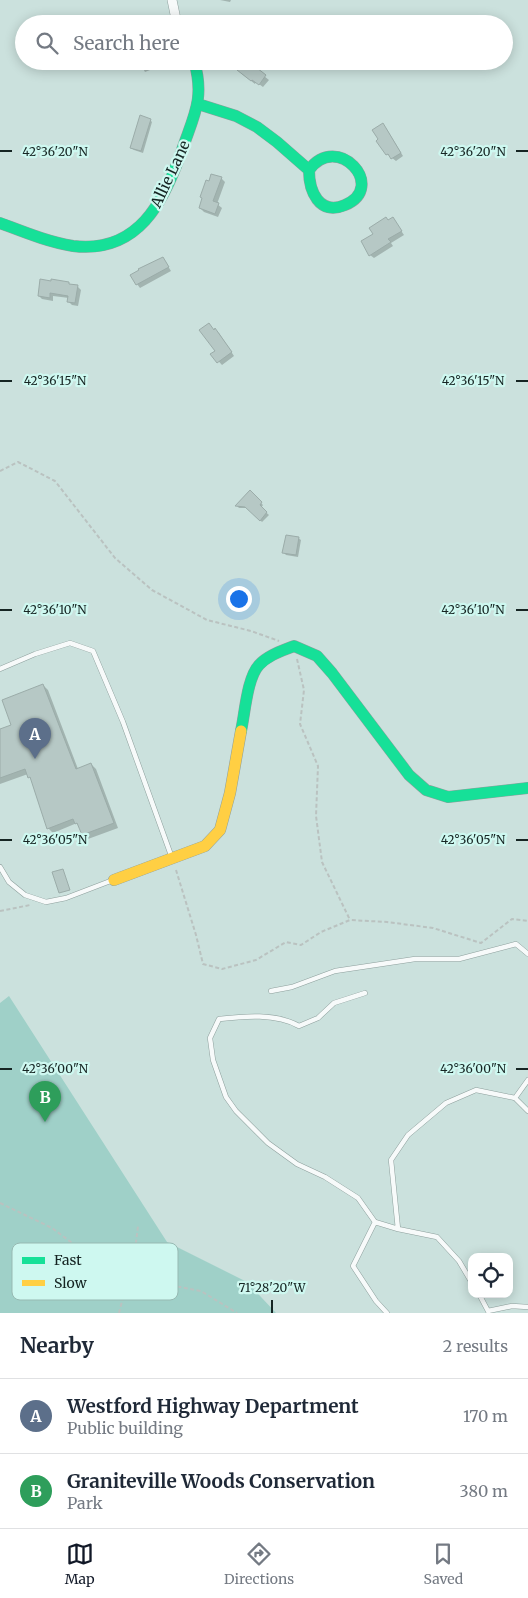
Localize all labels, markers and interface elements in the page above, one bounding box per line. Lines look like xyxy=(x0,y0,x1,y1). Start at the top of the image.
search box xyxy=(15,15,513,70)
icon: search xyxy=(33,29,61,57)
text: Search here xyxy=(73,31,180,55)
street label: Allie Lane xyxy=(146,137,194,211)
text: 42°36'20"N xyxy=(22,144,88,159)
text: 42°36'20"N xyxy=(440,144,506,159)
text: 42°36'15"N xyxy=(24,373,87,388)
text: 42°36'15"N xyxy=(442,373,505,388)
your location xyxy=(226,586,252,612)
text: 42°36'10"N xyxy=(23,602,87,617)
text: 42°36'10"N xyxy=(441,602,505,617)
pin: A xyxy=(19,718,51,759)
text: 42°36'05"N xyxy=(23,832,88,847)
text: 42°36'05"N xyxy=(441,832,506,847)
text: 42°36'00"N xyxy=(22,1061,89,1076)
text: 42°36'00"N xyxy=(440,1061,507,1076)
pin: B xyxy=(29,1081,61,1122)
legend xyxy=(12,1243,178,1300)
text: Fast xyxy=(54,1251,82,1269)
map controls xyxy=(468,1253,513,1298)
button: locate xyxy=(468,1253,513,1298)
text: Slow xyxy=(54,1274,87,1292)
text: 71°28'20"W xyxy=(239,1280,307,1295)
text: Nearby xyxy=(20,1332,94,1359)
text: 2 results xyxy=(443,1336,508,1356)
text: Westford Highway Department xyxy=(67,1394,359,1418)
text: A xyxy=(30,1406,42,1426)
text: 170 m xyxy=(463,1406,508,1426)
text: Public building xyxy=(67,1418,183,1438)
text: Graniteville Woods Conservation xyxy=(67,1469,375,1493)
text: B xyxy=(30,1481,42,1501)
text: 380 m xyxy=(460,1481,508,1501)
text: Park xyxy=(67,1493,103,1513)
tab: Map xyxy=(65,1540,95,1588)
tab: Directions xyxy=(224,1540,294,1588)
tab: Saved xyxy=(424,1540,463,1588)

